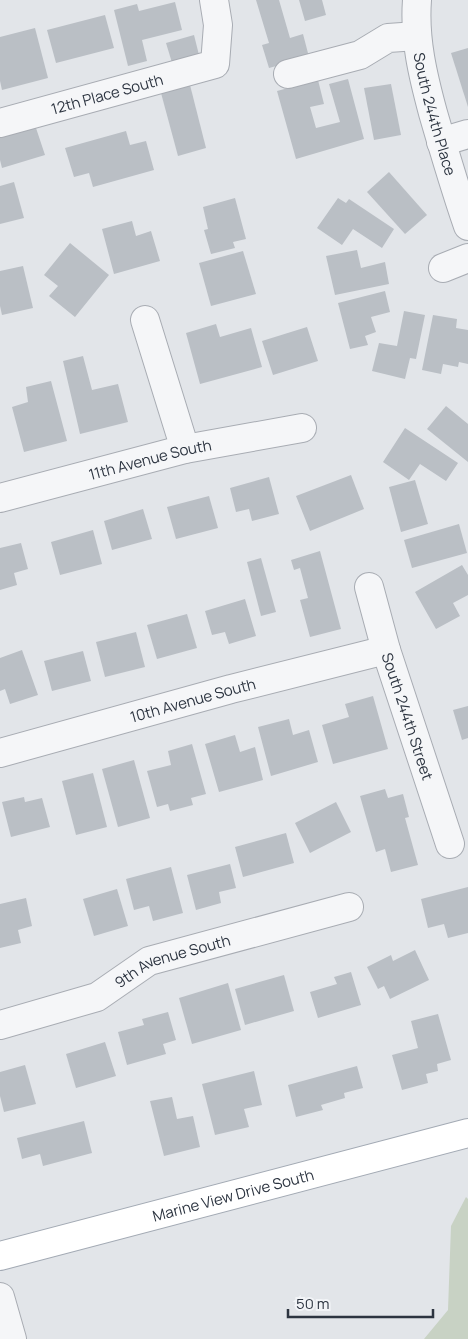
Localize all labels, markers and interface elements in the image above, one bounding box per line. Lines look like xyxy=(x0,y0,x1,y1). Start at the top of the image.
street label: South 244th Place xyxy=(409,51,462,178)
street label: 12th Place South xyxy=(49,68,165,119)
street label: 11th Avenue South xyxy=(86,434,213,485)
street label: South 244th Street xyxy=(377,650,439,783)
street label: 10th Avenue South xyxy=(128,673,258,727)
street label: 9th Avenue South xyxy=(110,929,233,992)
street label: Marine View Drive South xyxy=(150,1163,316,1226)
scale bar xyxy=(288,1286,433,1318)
text: 50 m xyxy=(296,1293,330,1314)

